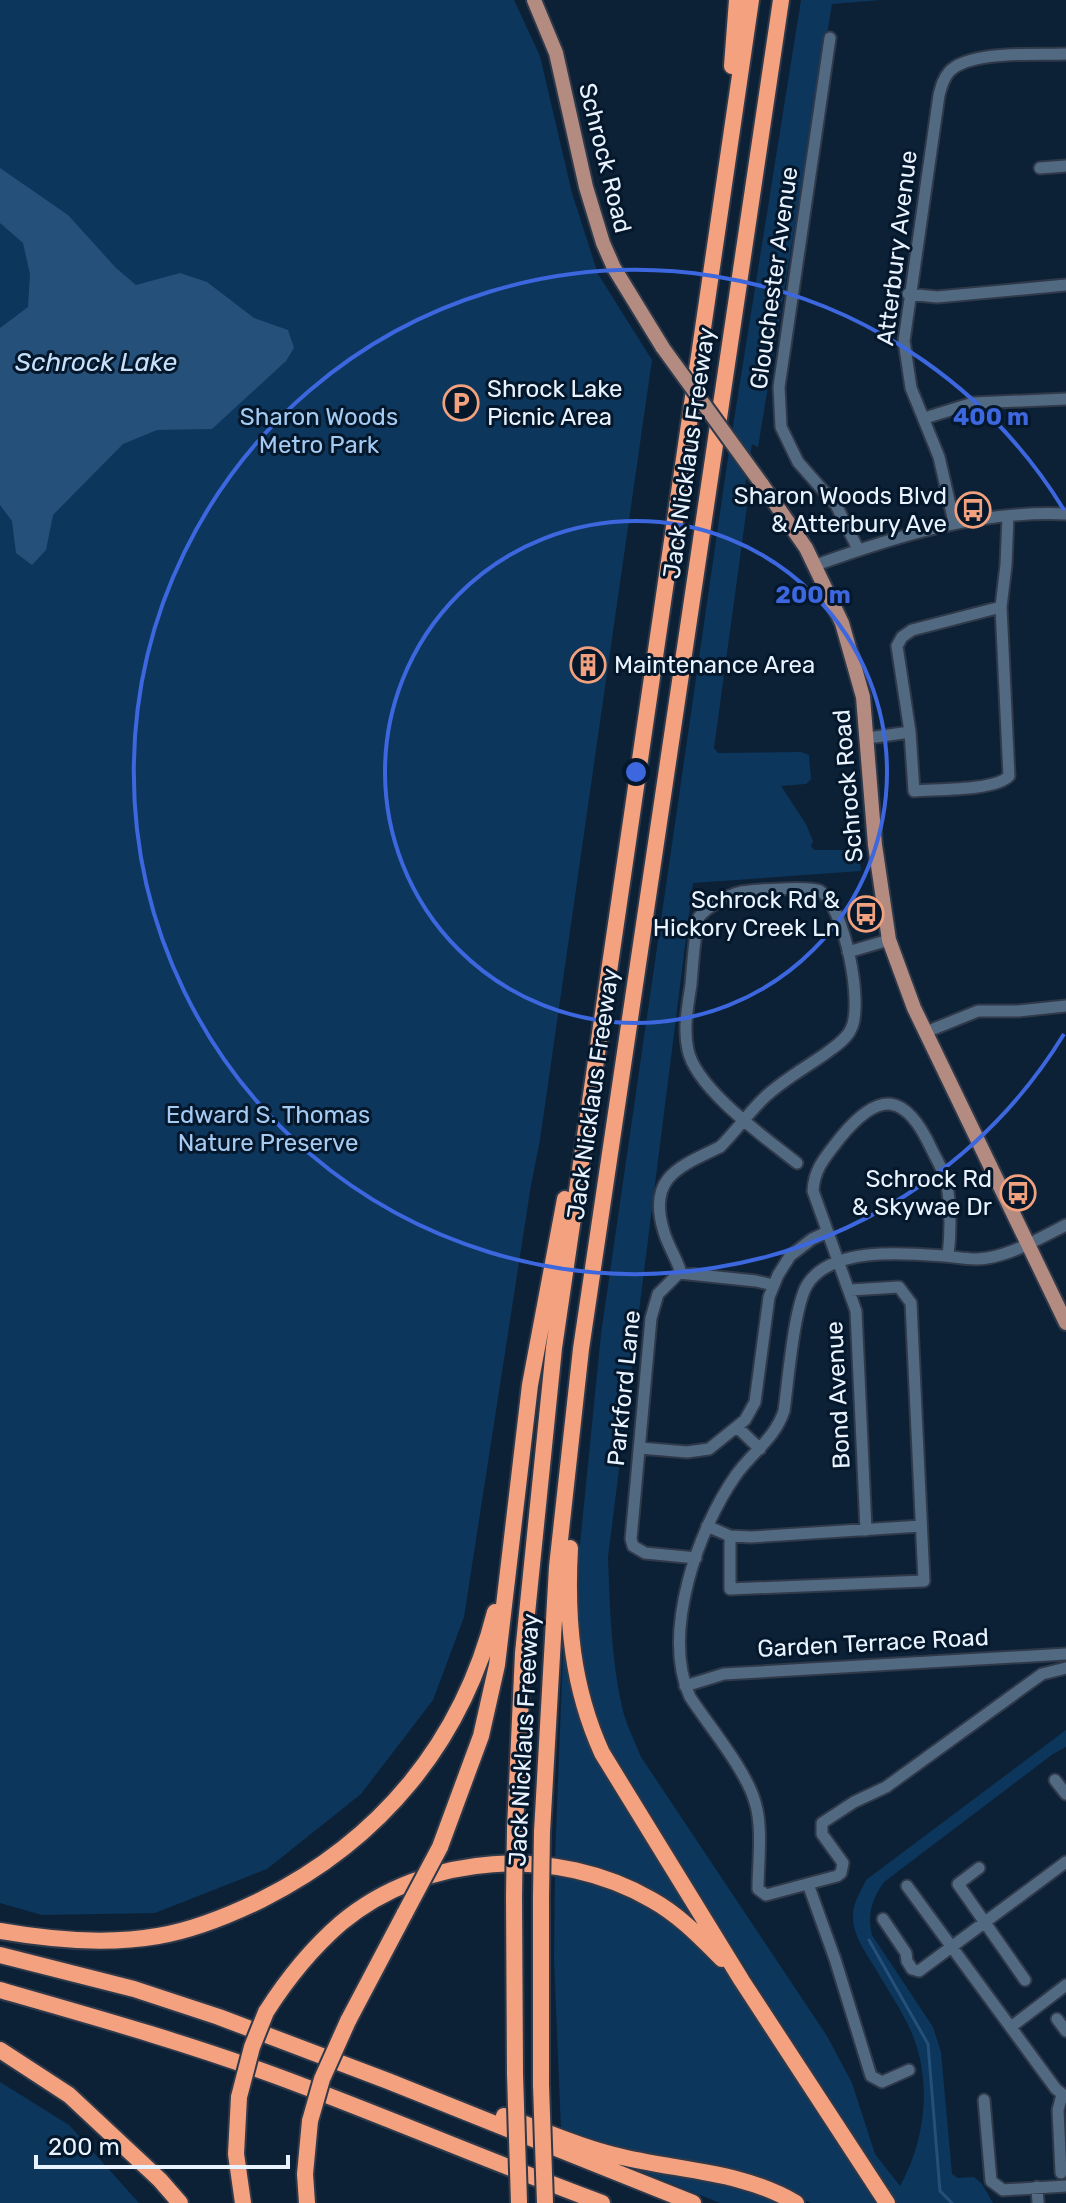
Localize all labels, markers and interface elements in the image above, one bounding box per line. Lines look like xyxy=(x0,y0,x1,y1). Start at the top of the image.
street label: Schrock Road xyxy=(573,80,637,236)
street label: Atterbury Avenue xyxy=(871,149,923,347)
street label: Glouchester Avenue xyxy=(745,165,803,391)
street label: Jack Nicklaus Freeway xyxy=(657,325,721,581)
water label: Schrock Lake xyxy=(15,347,177,378)
place label: Shrock Lake Picnic Area xyxy=(487,375,622,431)
parking icon: Shrock Lake Picnic Area xyxy=(442,384,480,422)
park label: Sharon Woods Metro Park xyxy=(240,403,398,459)
text: 400 m xyxy=(953,403,1029,431)
place label: Sharon Woods Blvd & Atterbury Ave xyxy=(734,482,947,538)
bus stop icon: Sharon Woods Blvd & Atterbury Ave xyxy=(954,491,992,529)
text: 200 m xyxy=(775,581,851,609)
building icon: Maintenance Area xyxy=(569,646,607,684)
place label: Maintenance Area xyxy=(614,651,815,679)
street label: Schrock Road xyxy=(827,708,869,864)
centre of rings xyxy=(622,758,650,786)
place label: Schrock Rd & Hickory Creek Ln xyxy=(653,886,840,942)
bus stop icon: Schrock Rd & Hickory Creek Ln xyxy=(847,895,885,933)
street label: Jack Nicklaus Freeway xyxy=(561,966,625,1222)
park label: Edward S. Thomas Nature Preserve xyxy=(166,1101,370,1157)
place label: Schrock Rd & Skywae Dr xyxy=(852,1165,992,1221)
bus stop icon: Schrock Rd & Skywae Dr xyxy=(999,1174,1037,1212)
street label: Parkford Lane xyxy=(602,1309,646,1467)
street label: Bond Avenue xyxy=(820,1320,856,1470)
street label: Jack Nicklaus Freeway xyxy=(503,1613,545,1867)
street label: Garden Terrace Road xyxy=(757,1623,989,1663)
scale bar xyxy=(36,2119,288,2169)
text: 200 m xyxy=(48,2133,120,2161)

